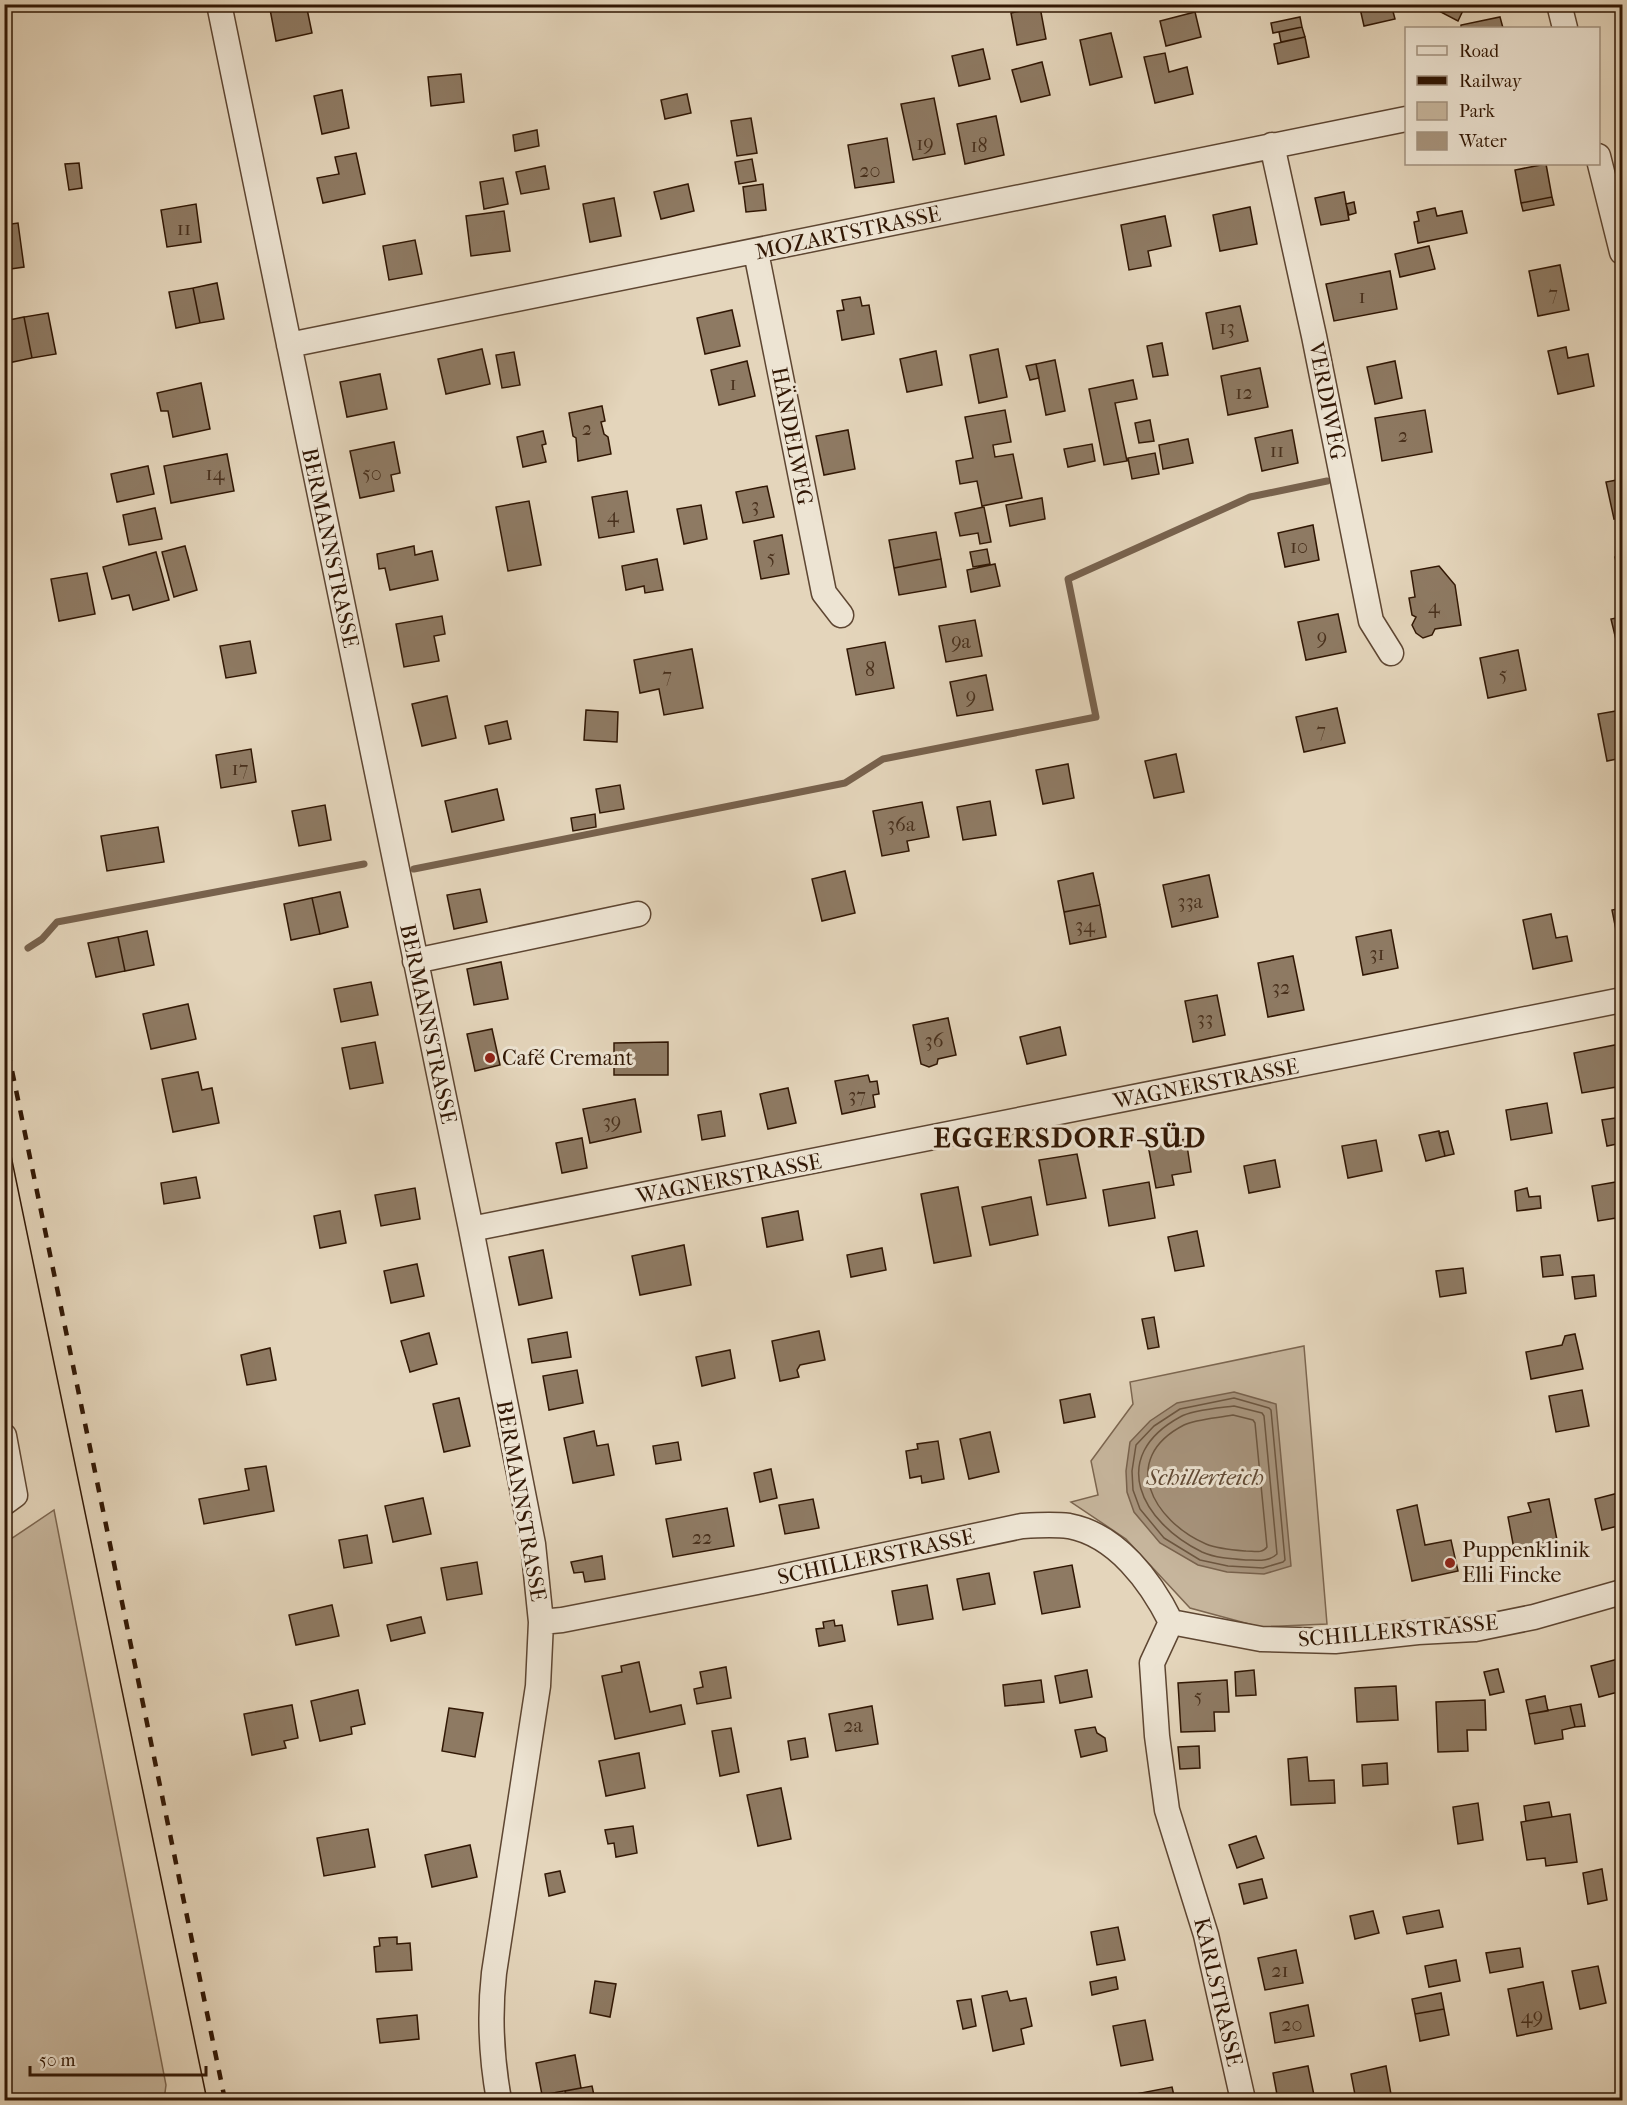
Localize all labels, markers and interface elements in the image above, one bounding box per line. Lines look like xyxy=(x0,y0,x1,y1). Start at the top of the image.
legend xyxy=(1405,27,1600,165)
text: Road xyxy=(1459,41,1499,62)
text: Railway xyxy=(1459,71,1523,92)
text: Park xyxy=(1459,101,1496,122)
text: Water xyxy=(1458,131,1507,152)
house number: 19 xyxy=(916,132,934,155)
house number: 18 xyxy=(970,134,988,157)
house number: 20 xyxy=(859,159,881,182)
street label: MOZARTSTRASSE xyxy=(753,201,943,265)
house number: 11 xyxy=(177,217,191,240)
house number: 7 xyxy=(1548,282,1558,305)
house number: 1 xyxy=(1358,285,1366,308)
house number: 13 xyxy=(1219,316,1235,339)
street label: VERDIWEG xyxy=(1303,339,1351,462)
street label: HÄNDELWEG xyxy=(766,364,819,507)
house number: 1 xyxy=(729,372,737,395)
house number: 12 xyxy=(1235,381,1253,404)
house number: 2 xyxy=(582,417,592,440)
house number: 2 xyxy=(1398,424,1408,447)
house number: 11 xyxy=(1270,439,1284,462)
street label: BERMANNSTRASSE xyxy=(296,446,364,650)
house number: 14 xyxy=(206,462,226,485)
house number: 50 xyxy=(362,462,382,485)
house number: 3 xyxy=(751,494,759,517)
house number: 4 xyxy=(607,504,620,527)
house number: 10 xyxy=(1290,535,1308,558)
house number: 5 xyxy=(767,546,775,569)
house number: 4 xyxy=(1428,595,1441,618)
house number: 9 xyxy=(1317,626,1327,649)
house number: 9a xyxy=(951,630,972,653)
house number: 8 xyxy=(865,658,875,681)
house number: 5 xyxy=(1499,663,1507,686)
house number: 7 xyxy=(662,664,672,687)
house number: 9 xyxy=(966,685,976,708)
house number: 7 xyxy=(1316,719,1326,742)
house number: 17 xyxy=(232,757,249,780)
house number: 36a xyxy=(887,813,916,836)
house number: 33a xyxy=(1177,890,1204,913)
house number: 34 xyxy=(1075,914,1096,937)
street label: BERMANNSTRASSE xyxy=(394,922,462,1126)
house number: 31 xyxy=(1369,942,1385,965)
house number: 32 xyxy=(1272,976,1290,999)
house number: 33 xyxy=(1197,1007,1213,1030)
house number: 36 xyxy=(924,1029,944,1052)
place label: Café Cremant xyxy=(502,1045,633,1071)
marker: Café Cremant xyxy=(483,1051,497,1065)
street label: WAGNERSTRASSE xyxy=(1110,1053,1301,1115)
house number: 37 xyxy=(848,1084,866,1107)
house number: 39 xyxy=(603,1110,621,1133)
district label: EGGERSDORF-SÜD xyxy=(933,1121,1207,1154)
street label: WAGNERSTRASSE xyxy=(633,1148,824,1210)
street label: BERMANNSTRASSE xyxy=(491,1398,551,1604)
water label: Schillerteich xyxy=(1145,1463,1264,1491)
street label: SCHILLERSTRASSE xyxy=(775,1523,977,1591)
house number: 22 xyxy=(692,1526,712,1549)
place label: Puppenklinik Elli Fincke xyxy=(1462,1537,1590,1588)
marker: Puppenklinik Elli Fincke xyxy=(1443,1556,1457,1570)
street label: SCHILLERSTRASSE xyxy=(1297,1609,1499,1653)
house number: 5 xyxy=(1194,1685,1202,1708)
house number: 2a xyxy=(843,1714,864,1737)
street label: KARLSTRASSE xyxy=(1188,1915,1248,2069)
house number: 21 xyxy=(1271,1959,1289,1982)
house number: 49 xyxy=(1521,2005,1543,2028)
house number: 20 xyxy=(1281,2013,1303,2036)
scale bar xyxy=(30,2039,206,2077)
text: 50 m xyxy=(39,2050,76,2071)

